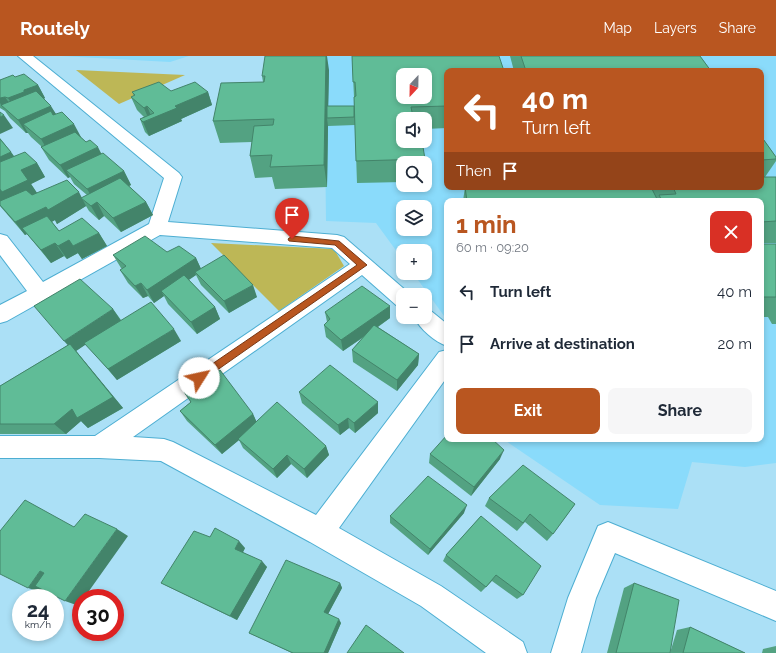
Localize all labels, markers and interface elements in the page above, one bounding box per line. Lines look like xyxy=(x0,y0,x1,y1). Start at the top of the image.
text: Routely xyxy=(20,17,90,39)
text: Map xyxy=(604,20,632,36)
text: Layers xyxy=(654,20,697,36)
text: Share xyxy=(719,20,756,36)
north arrow xyxy=(396,68,432,104)
map controls xyxy=(396,68,432,324)
text: 40 m xyxy=(522,83,588,116)
icon: left xyxy=(456,84,508,136)
button: sound xyxy=(396,112,432,148)
text: Turn left xyxy=(522,117,591,138)
button: search xyxy=(396,156,432,192)
icon: arrive xyxy=(499,160,521,182)
text: Then xyxy=(456,162,491,180)
pin xyxy=(275,198,309,239)
button: layers xyxy=(396,200,432,236)
icon: arrive xyxy=(281,204,303,226)
text: 1 min xyxy=(456,210,517,239)
button: close xyxy=(710,211,752,253)
text: 60 m · 09:20 xyxy=(456,240,529,255)
button: + xyxy=(396,244,432,280)
icon: left xyxy=(456,281,478,303)
text: Turn left xyxy=(490,283,551,301)
text: 40 m xyxy=(717,283,752,301)
button: − xyxy=(396,288,432,324)
icon: arrive xyxy=(456,333,478,355)
text: Arrive at destination xyxy=(490,335,635,353)
text: 20 m xyxy=(717,335,752,353)
position arrow xyxy=(178,357,220,399)
button: Exit xyxy=(456,388,600,434)
button: Share xyxy=(608,388,752,434)
speed limit sign: 30 xyxy=(72,589,124,641)
text: 24 xyxy=(27,598,49,622)
text: km/h xyxy=(25,619,51,630)

